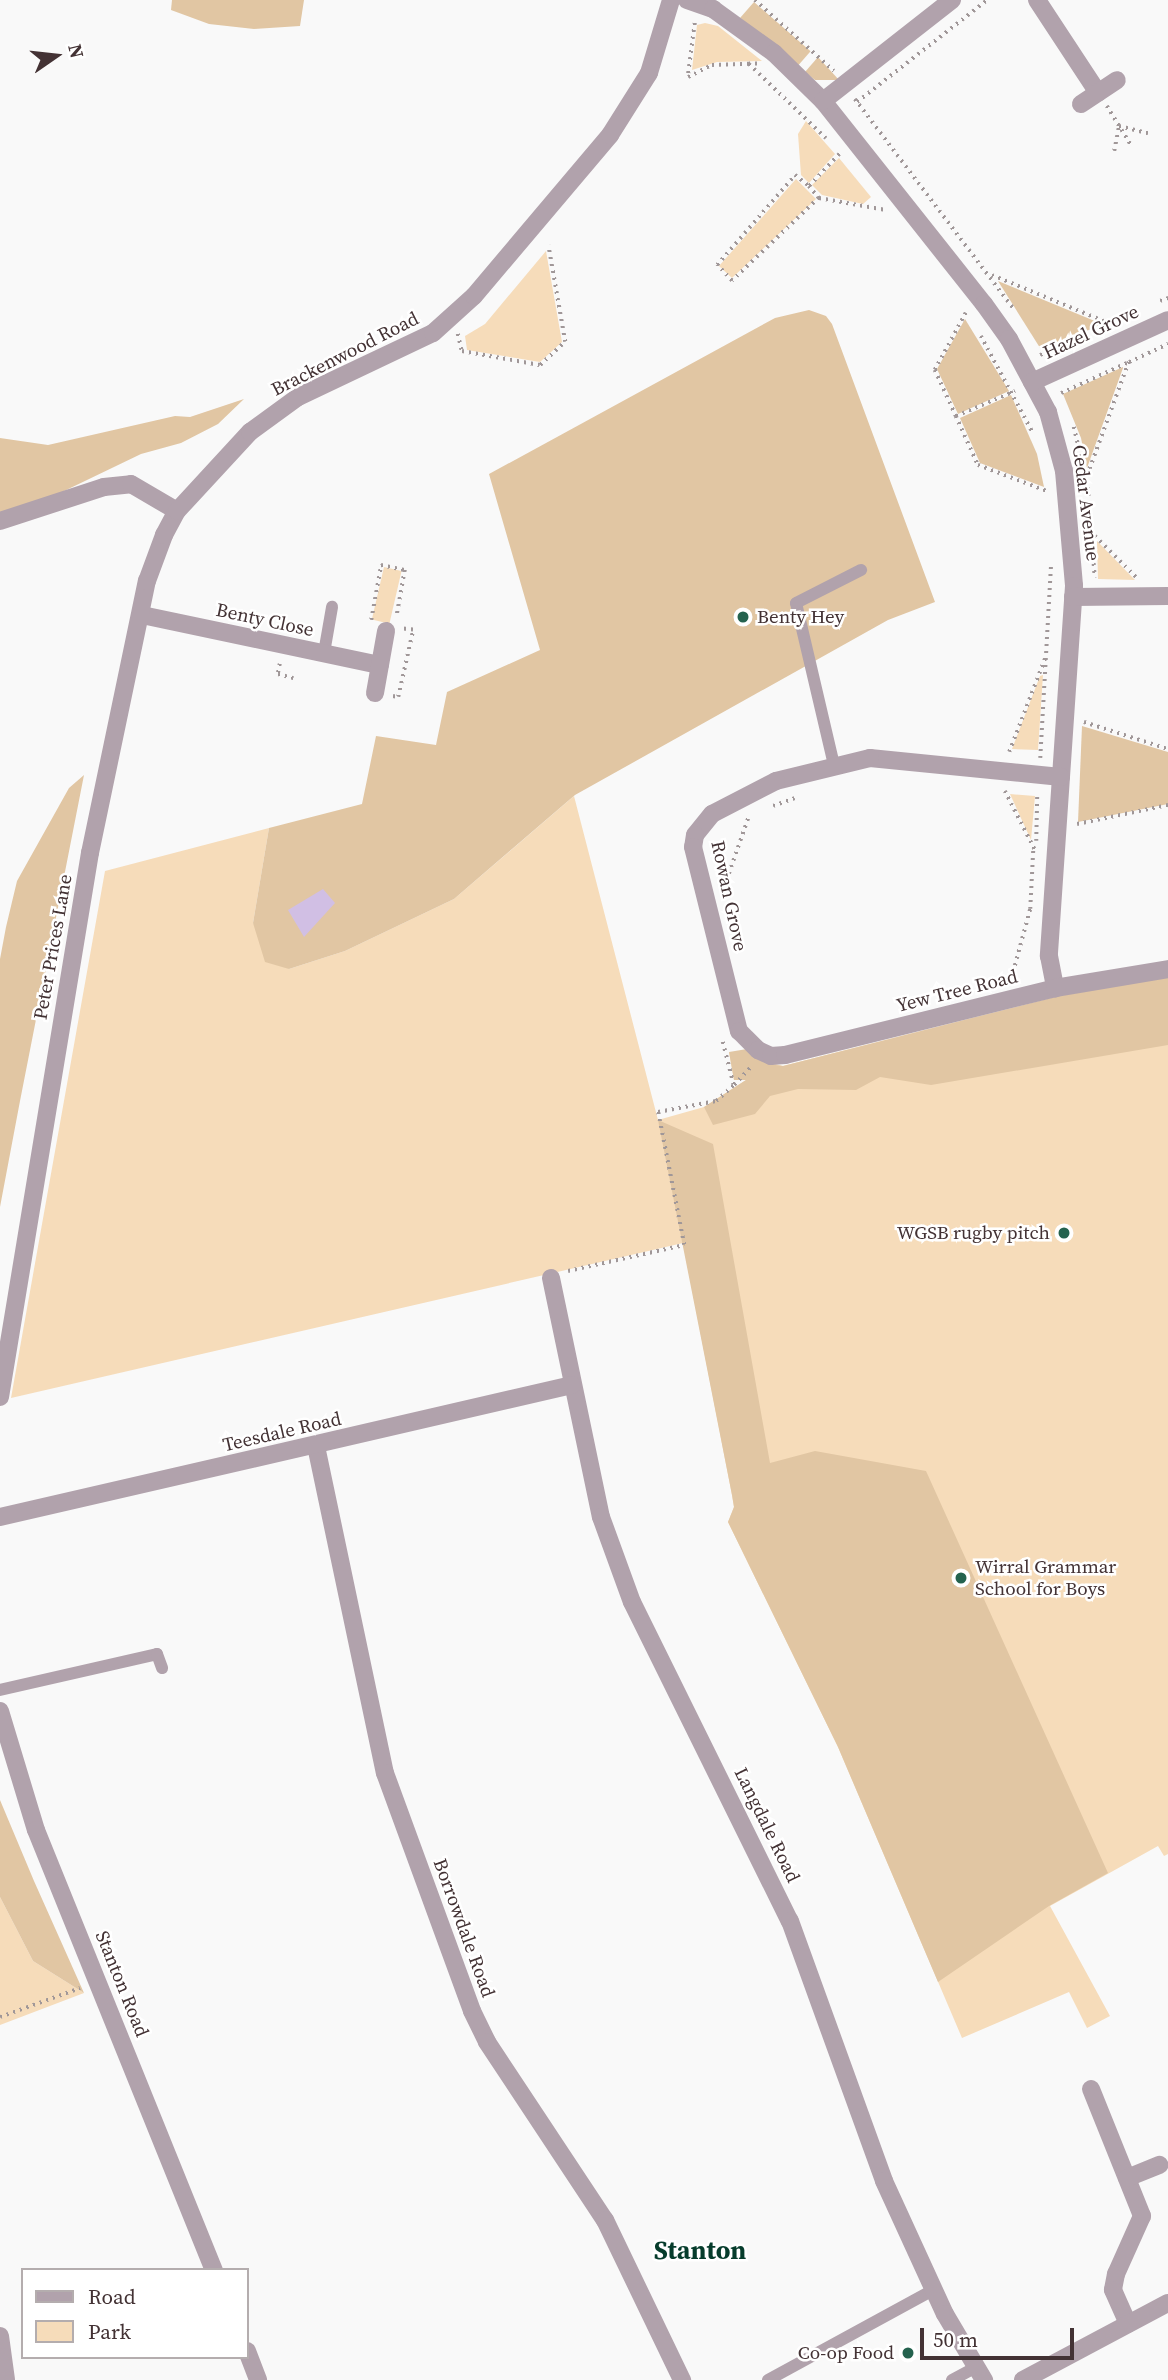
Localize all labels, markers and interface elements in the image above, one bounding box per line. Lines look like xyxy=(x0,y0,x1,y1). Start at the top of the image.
north arrow xyxy=(21,21,91,91)
text: N xyxy=(62,41,91,61)
street label: Hazel Grove xyxy=(1040,300,1142,364)
street label: Brackenwood Road xyxy=(267,307,423,401)
street label: Cedar Avenue xyxy=(1068,444,1104,562)
street label: Benty Close xyxy=(214,599,316,641)
place label: Benty Hey xyxy=(757,606,844,628)
marker: Benty Hey xyxy=(735,609,751,625)
street label: Rowan Grove xyxy=(706,839,752,953)
street label: Peter Prices Lane xyxy=(29,873,77,1021)
street label: Yew Tree Road xyxy=(894,965,1020,1017)
place label: WGSB rugby pitch xyxy=(897,1222,1050,1244)
marker: WGSB rugby pitch xyxy=(1056,1225,1072,1241)
street label: Teesdale Road xyxy=(221,1407,343,1457)
place label: Wirral Grammar School for Boys xyxy=(975,1556,1116,1600)
marker: Wirral Grammar School for Boys xyxy=(953,1570,969,1586)
street label: Langdale Road xyxy=(729,1764,805,1886)
street label: Borrowdale Road xyxy=(428,1856,500,2000)
street label: Stanton Road xyxy=(90,1928,154,2040)
district label: Stanton xyxy=(654,2235,746,2267)
legend xyxy=(21,2268,248,2359)
text: Road xyxy=(88,2282,136,2311)
scale bar xyxy=(923,2314,1077,2358)
text: Park xyxy=(88,2317,131,2346)
text: 50 m xyxy=(933,2325,978,2354)
place label: Co-op Food xyxy=(798,2342,894,2364)
marker: Co-op Food xyxy=(900,2345,916,2361)

